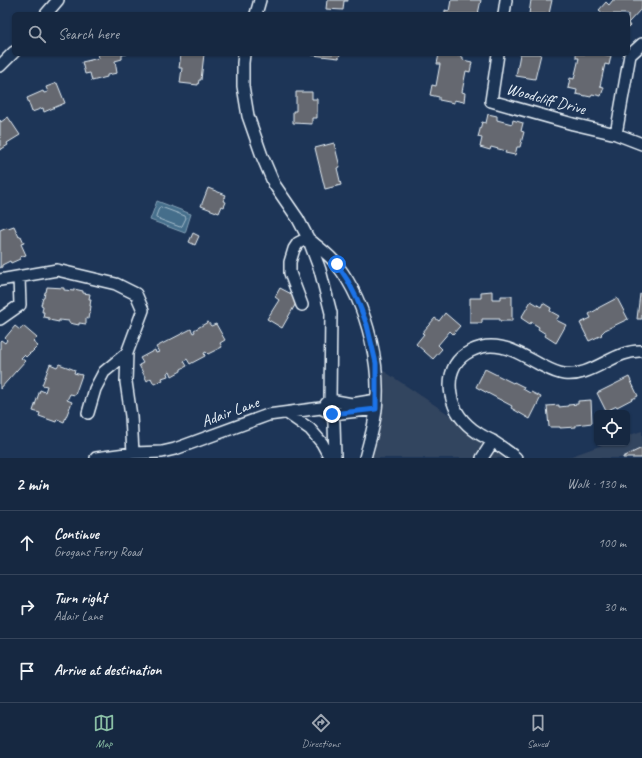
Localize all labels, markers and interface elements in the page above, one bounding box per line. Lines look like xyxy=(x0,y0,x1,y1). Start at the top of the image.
search box xyxy=(12,12,630,56)
icon: search xyxy=(26,23,48,45)
text: Search here xyxy=(58,25,119,44)
street label: Woodcliff Drive xyxy=(504,79,589,120)
route start xyxy=(328,255,346,273)
street label: Adair Lane xyxy=(199,392,263,432)
route end xyxy=(323,405,341,423)
map controls xyxy=(594,410,630,446)
button: locate xyxy=(594,410,630,446)
text: 2 min xyxy=(16,474,49,495)
text: Walk · 130 m xyxy=(567,476,626,492)
text: Continue xyxy=(54,525,99,544)
icon: ahead xyxy=(16,532,38,554)
text: 100 m xyxy=(598,535,626,551)
text: Grogans Ferry Road xyxy=(54,544,141,560)
text: Turn right xyxy=(54,589,107,608)
icon: right xyxy=(16,596,38,618)
text: 30 m xyxy=(604,599,626,615)
text: Adair Lane xyxy=(54,608,103,624)
icon: arrive xyxy=(16,660,38,682)
text: Arrive at destination xyxy=(54,661,161,680)
tab: Map xyxy=(93,712,115,750)
tab: Directions xyxy=(302,712,340,750)
tab: Saved xyxy=(527,712,549,750)

